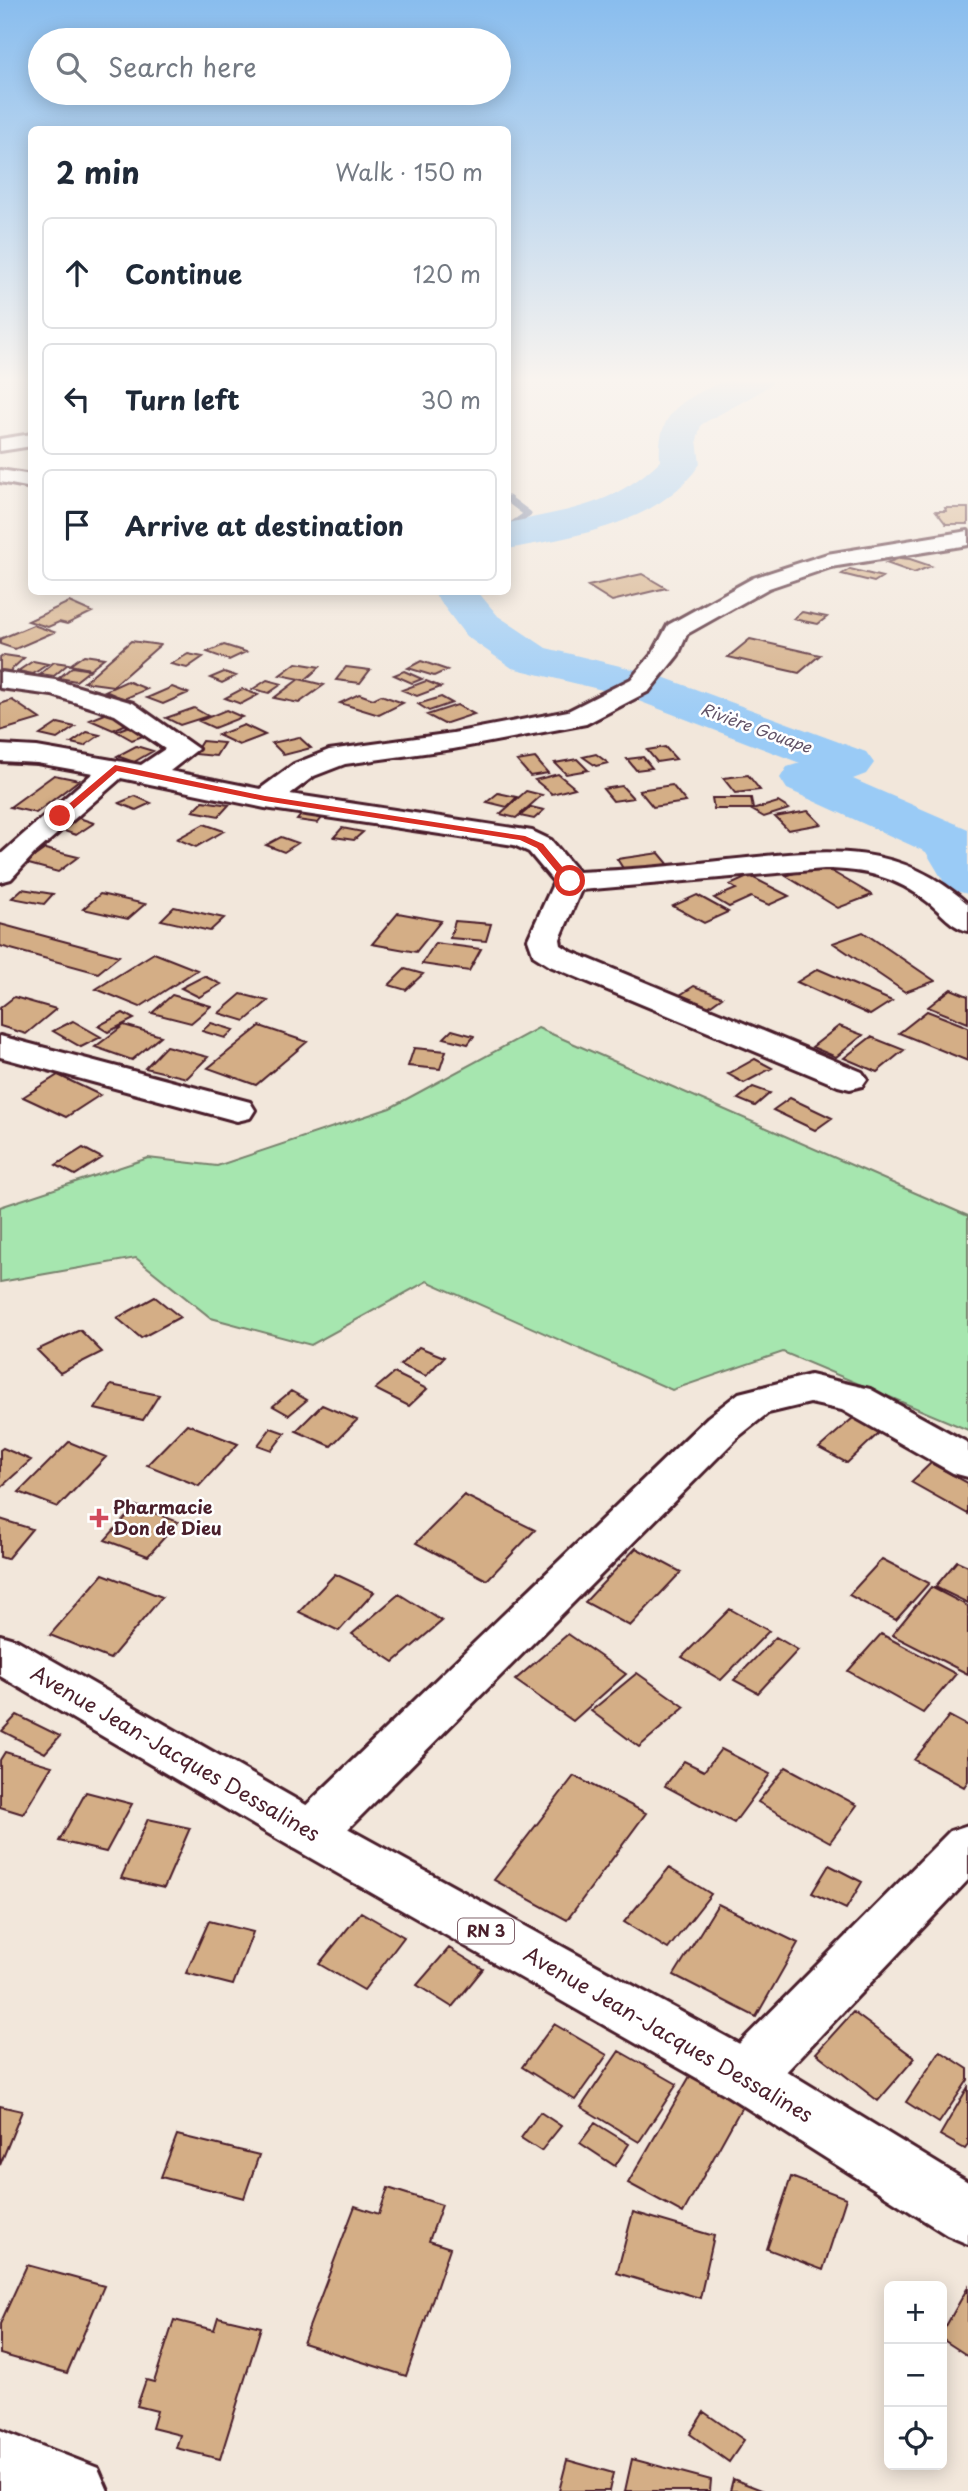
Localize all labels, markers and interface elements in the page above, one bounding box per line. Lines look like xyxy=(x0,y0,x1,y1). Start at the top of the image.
search box xyxy=(28,28,511,105)
text: Search here xyxy=(108,47,257,86)
icon: search xyxy=(52,48,90,86)
text: 2 min xyxy=(56,149,140,194)
text: Walk · 150 m xyxy=(335,154,483,189)
icon: ahead xyxy=(58,254,96,292)
text: Continue xyxy=(125,254,242,293)
text: 120 m xyxy=(413,256,481,291)
icon: left xyxy=(58,380,96,418)
text: Turn left xyxy=(125,380,240,419)
text: 30 m xyxy=(420,382,481,417)
icon: arrive xyxy=(58,506,96,544)
text: Arrive at destination xyxy=(125,506,404,545)
water label: Rivière Gouape xyxy=(698,696,816,759)
route end xyxy=(44,800,75,831)
route start xyxy=(554,865,585,896)
place label: Pharmacie Don de Dieu xyxy=(113,1493,222,1541)
marker: Pharmacie Don de Dieu xyxy=(91,1510,107,1526)
street label: Avenue Jean-Jacques Dessalines xyxy=(25,1656,327,1848)
road number: RN 3 xyxy=(458,1918,514,1943)
street label: Avenue Jean-Jacques Dessalines xyxy=(518,1937,820,2129)
map controls xyxy=(884,2281,947,2470)
button: + xyxy=(884,2281,947,2344)
button: − xyxy=(884,2344,947,2407)
button: locate xyxy=(884,2407,947,2470)

